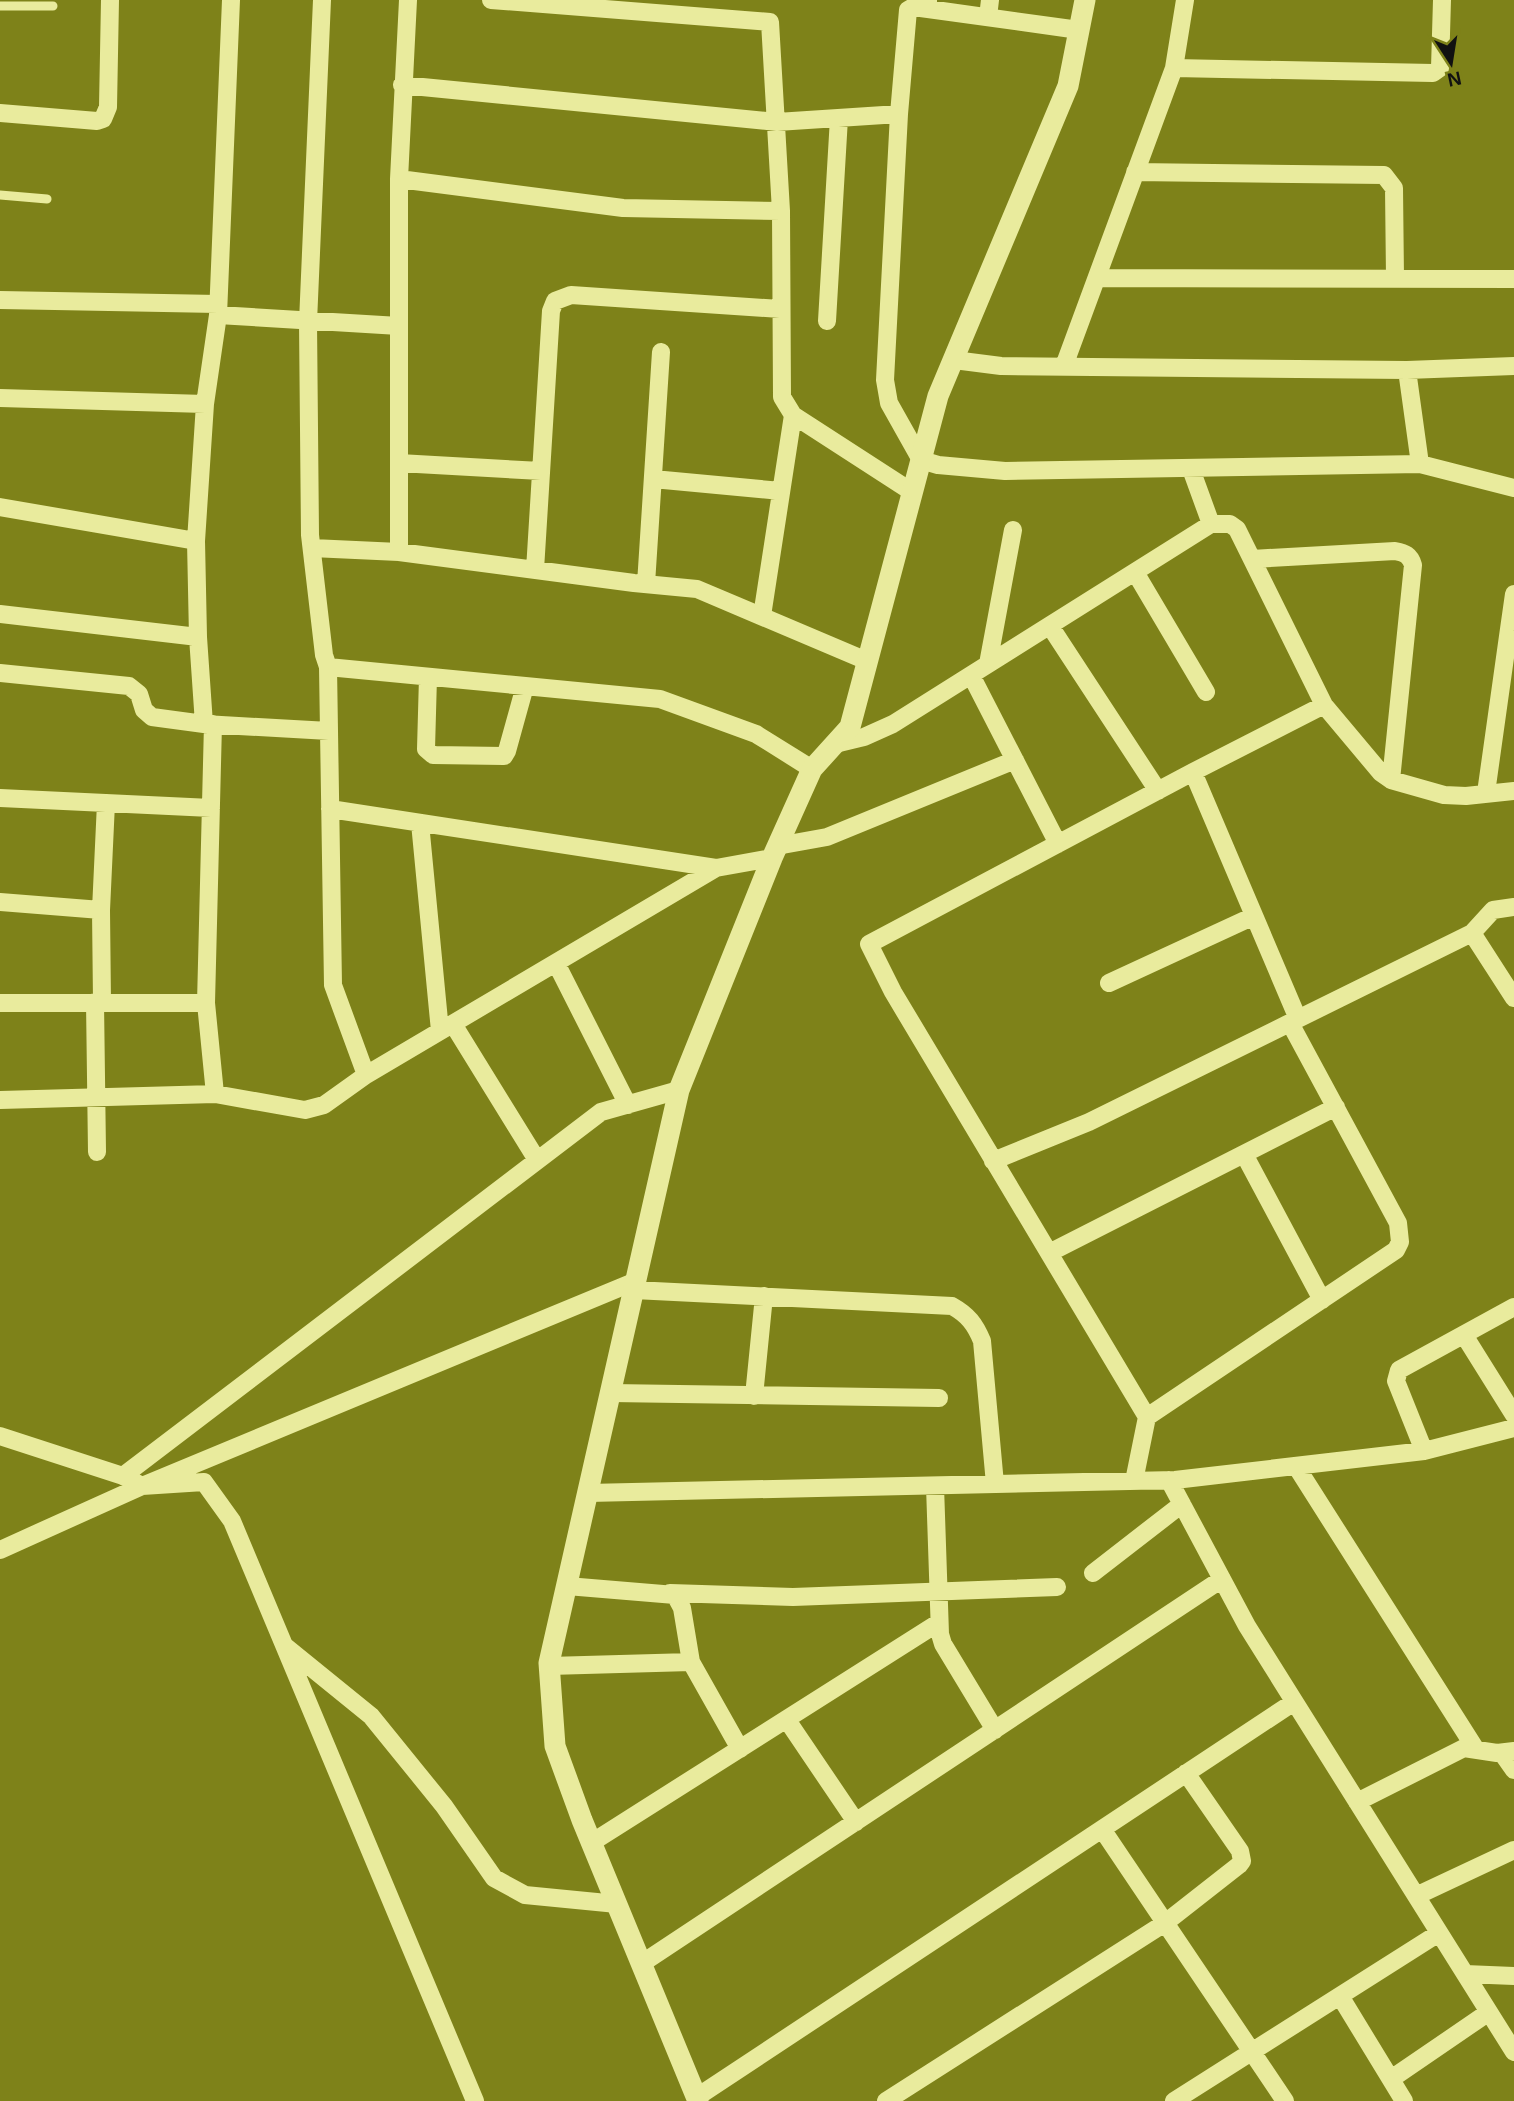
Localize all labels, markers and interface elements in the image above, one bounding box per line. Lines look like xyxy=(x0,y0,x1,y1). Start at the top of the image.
north arrow xyxy=(1416,28,1486,98)
text: N xyxy=(1446,67,1463,91)

